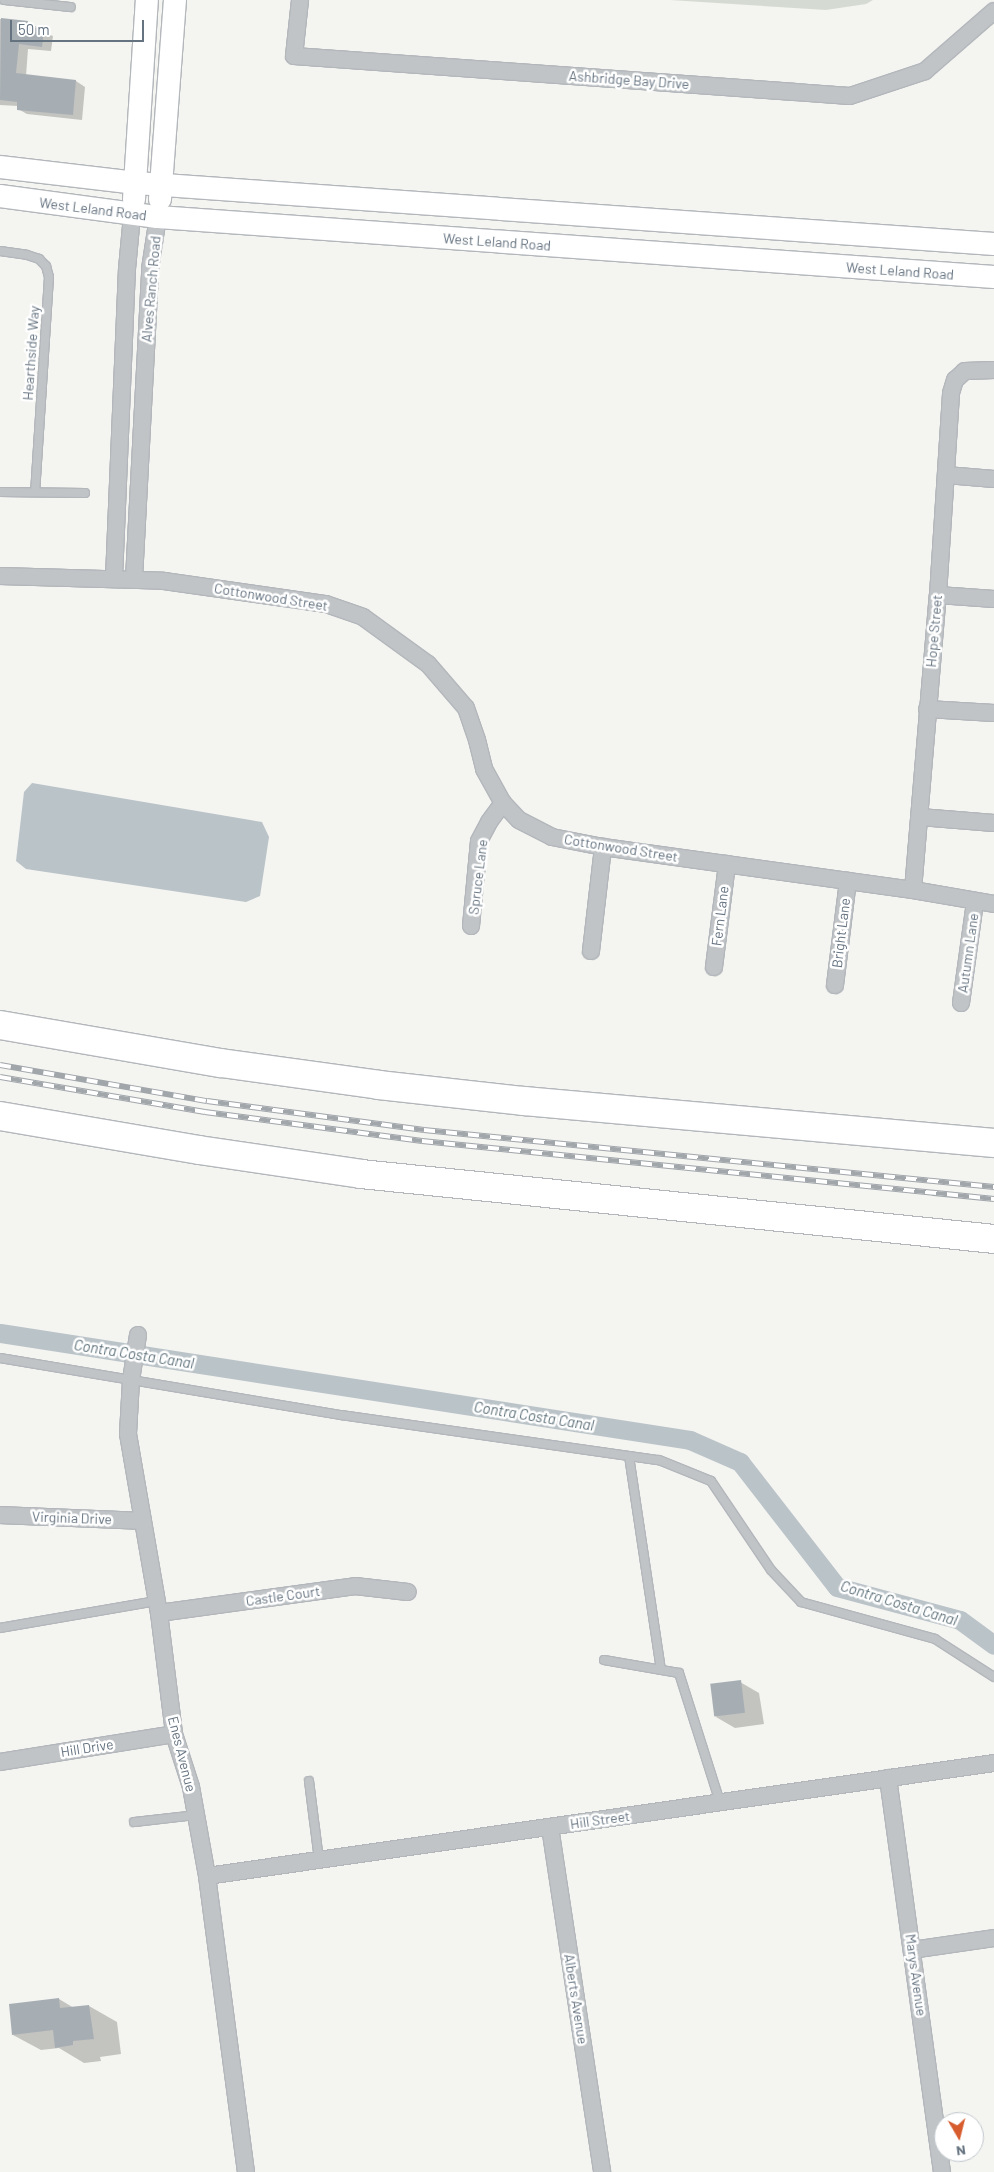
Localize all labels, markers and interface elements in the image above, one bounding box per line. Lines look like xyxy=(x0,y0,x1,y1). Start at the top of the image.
scale bar xyxy=(12,10,146,42)
text: 50 m xyxy=(18,20,50,38)
street label: Ashbridge Bay Drive xyxy=(568,67,690,93)
street label: West Leland Road xyxy=(38,194,148,224)
street label: West Leland Road xyxy=(442,230,552,254)
street label: Alves Ranch Road xyxy=(138,235,164,343)
street label: West Leland Road xyxy=(845,259,955,283)
street label: Hearthside Way xyxy=(19,305,43,401)
street label: Cottonwood Street xyxy=(213,580,329,614)
street label: Hope Street xyxy=(922,594,946,668)
street label: Cottonwood Street xyxy=(563,831,679,865)
street label: Spruce Lane xyxy=(465,838,491,916)
street label: Fern Lane xyxy=(708,885,732,947)
street label: Bright Lane xyxy=(828,897,854,969)
street label: Autumn Lane xyxy=(954,912,982,994)
water label: Contra Costa Canal xyxy=(73,1336,195,1372)
water label: Contra Costa Canal xyxy=(473,1398,595,1434)
street label: Virginia Drive xyxy=(32,1508,112,1528)
water label: Contra Costa Canal xyxy=(838,1577,960,1629)
street label: Castle Court xyxy=(245,1582,321,1610)
street label: Enes Avenue xyxy=(165,1714,199,1794)
street label: Hill Drive xyxy=(59,1736,115,1760)
street label: Hill Street xyxy=(569,1807,631,1833)
street label: Marys Avenue xyxy=(902,1933,930,2017)
street label: Alberts Avenue xyxy=(561,1953,591,2045)
north arrow xyxy=(934,2112,984,2162)
text: N xyxy=(955,2142,967,2160)

